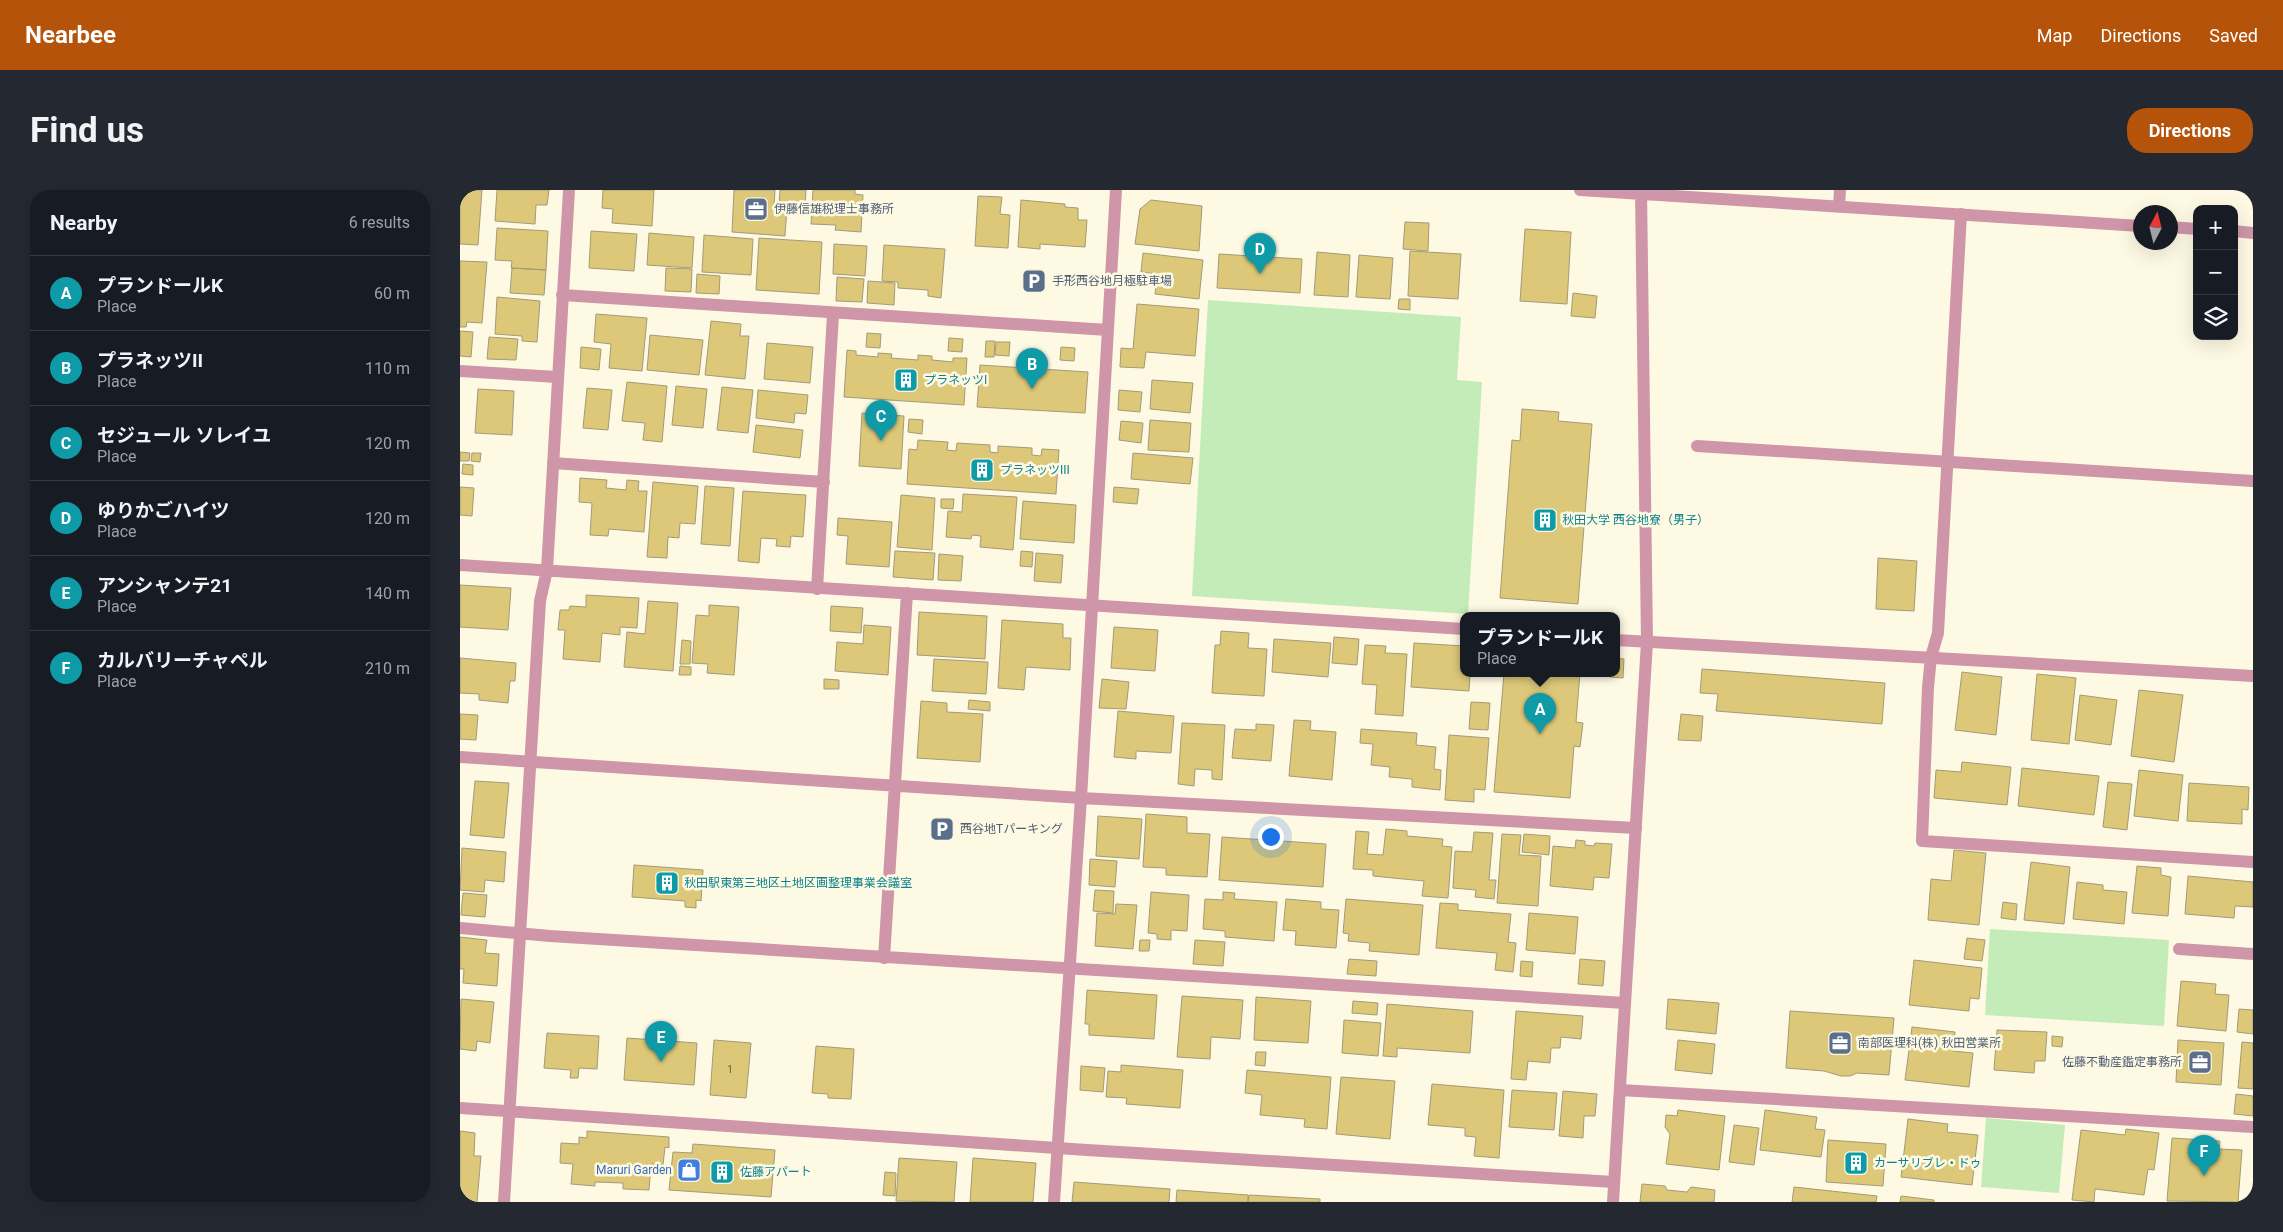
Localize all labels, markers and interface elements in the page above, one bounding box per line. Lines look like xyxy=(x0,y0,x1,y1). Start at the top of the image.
text: Nearbee xyxy=(25,21,116,49)
text: Map xyxy=(2037,25,2072,46)
text: Directions xyxy=(2100,25,2181,46)
text: Saved xyxy=(2209,25,2258,46)
button: Directions xyxy=(2127,108,2253,153)
text: Find us xyxy=(30,110,144,151)
office icon: 伊藤信雄税理士事務所 xyxy=(743,196,769,222)
place label: 伊藤信雄税理士事務所 xyxy=(774,202,894,216)
north arrow xyxy=(2133,205,2178,250)
map controls xyxy=(2193,205,2238,340)
button: + xyxy=(2193,205,2238,250)
text: Nearby xyxy=(50,211,117,235)
text: 6 results xyxy=(349,213,410,232)
pin: D xyxy=(1244,233,1276,274)
button: − xyxy=(2193,250,2238,295)
parking icon: 手形西谷地月極駐車場 xyxy=(1021,268,1047,294)
text: プランドールK xyxy=(97,274,223,297)
place label: 手形西谷地月極駐車場 xyxy=(1052,274,1172,288)
text: A xyxy=(61,284,71,303)
text: 60 m xyxy=(374,284,410,303)
button: layers xyxy=(2193,295,2238,340)
text: Place xyxy=(97,297,137,316)
pin: B xyxy=(1016,348,1048,389)
text: プラネッツII xyxy=(97,349,203,372)
text: B xyxy=(61,359,71,378)
text: 110 m xyxy=(365,359,410,378)
building icon: プラネッツI xyxy=(893,367,919,393)
text: Place xyxy=(97,372,137,391)
place label: プラネッツI xyxy=(924,373,987,387)
pin: C xyxy=(865,400,897,441)
text: セジュール ソレイユ xyxy=(97,424,271,447)
text: C xyxy=(61,434,71,453)
text: 120 m xyxy=(365,434,410,453)
text: Place xyxy=(97,447,137,466)
building icon: プラネッツIII xyxy=(969,457,995,483)
place label: プラネッツIII xyxy=(1000,463,1070,477)
text: ゆりかごハイツ xyxy=(97,499,230,522)
building icon: 秋田大学 西谷地寮（男子） xyxy=(1532,507,1558,533)
text: D xyxy=(61,509,71,528)
text: 120 m xyxy=(365,509,410,528)
place label: 秋田大学 西谷地寮（男子） xyxy=(1562,513,1709,527)
text: Place xyxy=(97,522,137,541)
text: アンシャンテ21 xyxy=(97,574,232,597)
text: E xyxy=(62,584,71,603)
text: 140 m xyxy=(365,584,410,603)
text: Place xyxy=(97,597,137,616)
popup xyxy=(1460,612,1620,677)
text: プランドールK xyxy=(1477,626,1603,649)
text: カルバリーチャペル xyxy=(97,649,268,672)
text: Place xyxy=(1477,649,1517,668)
text: F xyxy=(62,659,70,678)
text: 210 m xyxy=(365,659,410,678)
text: Place xyxy=(97,672,137,691)
pin: A xyxy=(1524,693,1556,734)
parking icon: 西谷地Tパーキング xyxy=(929,816,955,842)
place label: 西谷地Tパーキング xyxy=(960,822,1063,836)
your location xyxy=(1258,824,1284,850)
building icon: 秋田駅東第三地区土地区画整理事業会議室 xyxy=(654,870,680,896)
place label: 秋田駅東第三地区土地区画整理事業会議室 xyxy=(684,876,912,890)
pin: E xyxy=(645,1021,677,1062)
office icon: 南部医理科(株) 秋田営業所 xyxy=(1827,1030,1853,1056)
place label: 南部医理科(株) 秋田営業所 xyxy=(1858,1036,2001,1050)
office icon: 佐藤不動産鑑定事務所 xyxy=(2187,1049,2213,1075)
place label: 佐藤不動産鑑定事務所 xyxy=(2062,1055,2182,1069)
house number: 1 xyxy=(727,1064,733,1075)
pin: F xyxy=(2188,1135,2220,1176)
building icon: カーサリブレ・ドゥ xyxy=(1843,1150,1869,1176)
place label: カーサリブレ・ドゥ xyxy=(1874,1156,1982,1170)
shop icon: Maruri Garden xyxy=(676,1157,702,1183)
building icon: 佐藤アパート xyxy=(709,1159,735,1185)
place label: Maruri Garden xyxy=(596,1163,672,1177)
place label: 佐藤アパート xyxy=(740,1165,812,1179)

